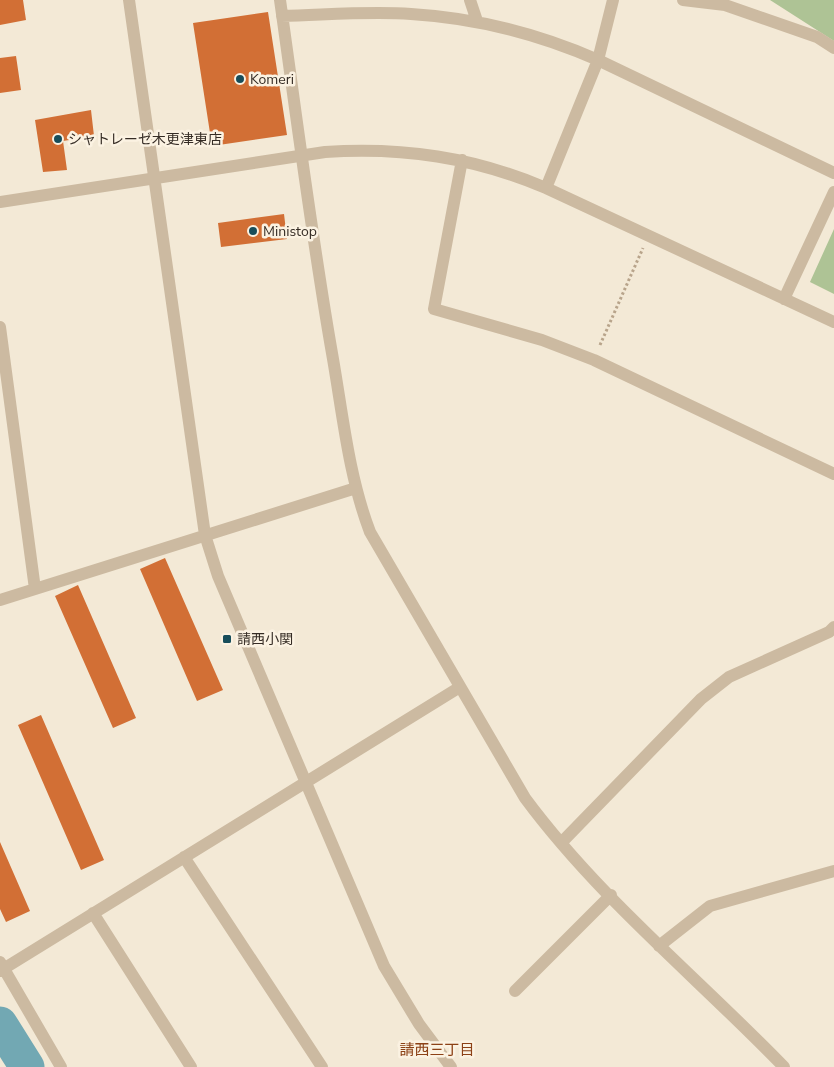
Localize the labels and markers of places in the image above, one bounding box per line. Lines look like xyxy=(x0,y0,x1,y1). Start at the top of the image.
place label: Komeri xyxy=(250,70,294,89)
marker: Komeri xyxy=(234,73,246,85)
place label: シャトレーゼ木更津東店 xyxy=(68,130,222,149)
marker: シャトレーゼ木更津東店 xyxy=(52,133,64,145)
place label: Ministop xyxy=(263,222,317,241)
marker: Ministop xyxy=(247,225,259,237)
place label: 請西小関 xyxy=(237,630,293,649)
marker: 請西小関 xyxy=(221,633,233,645)

